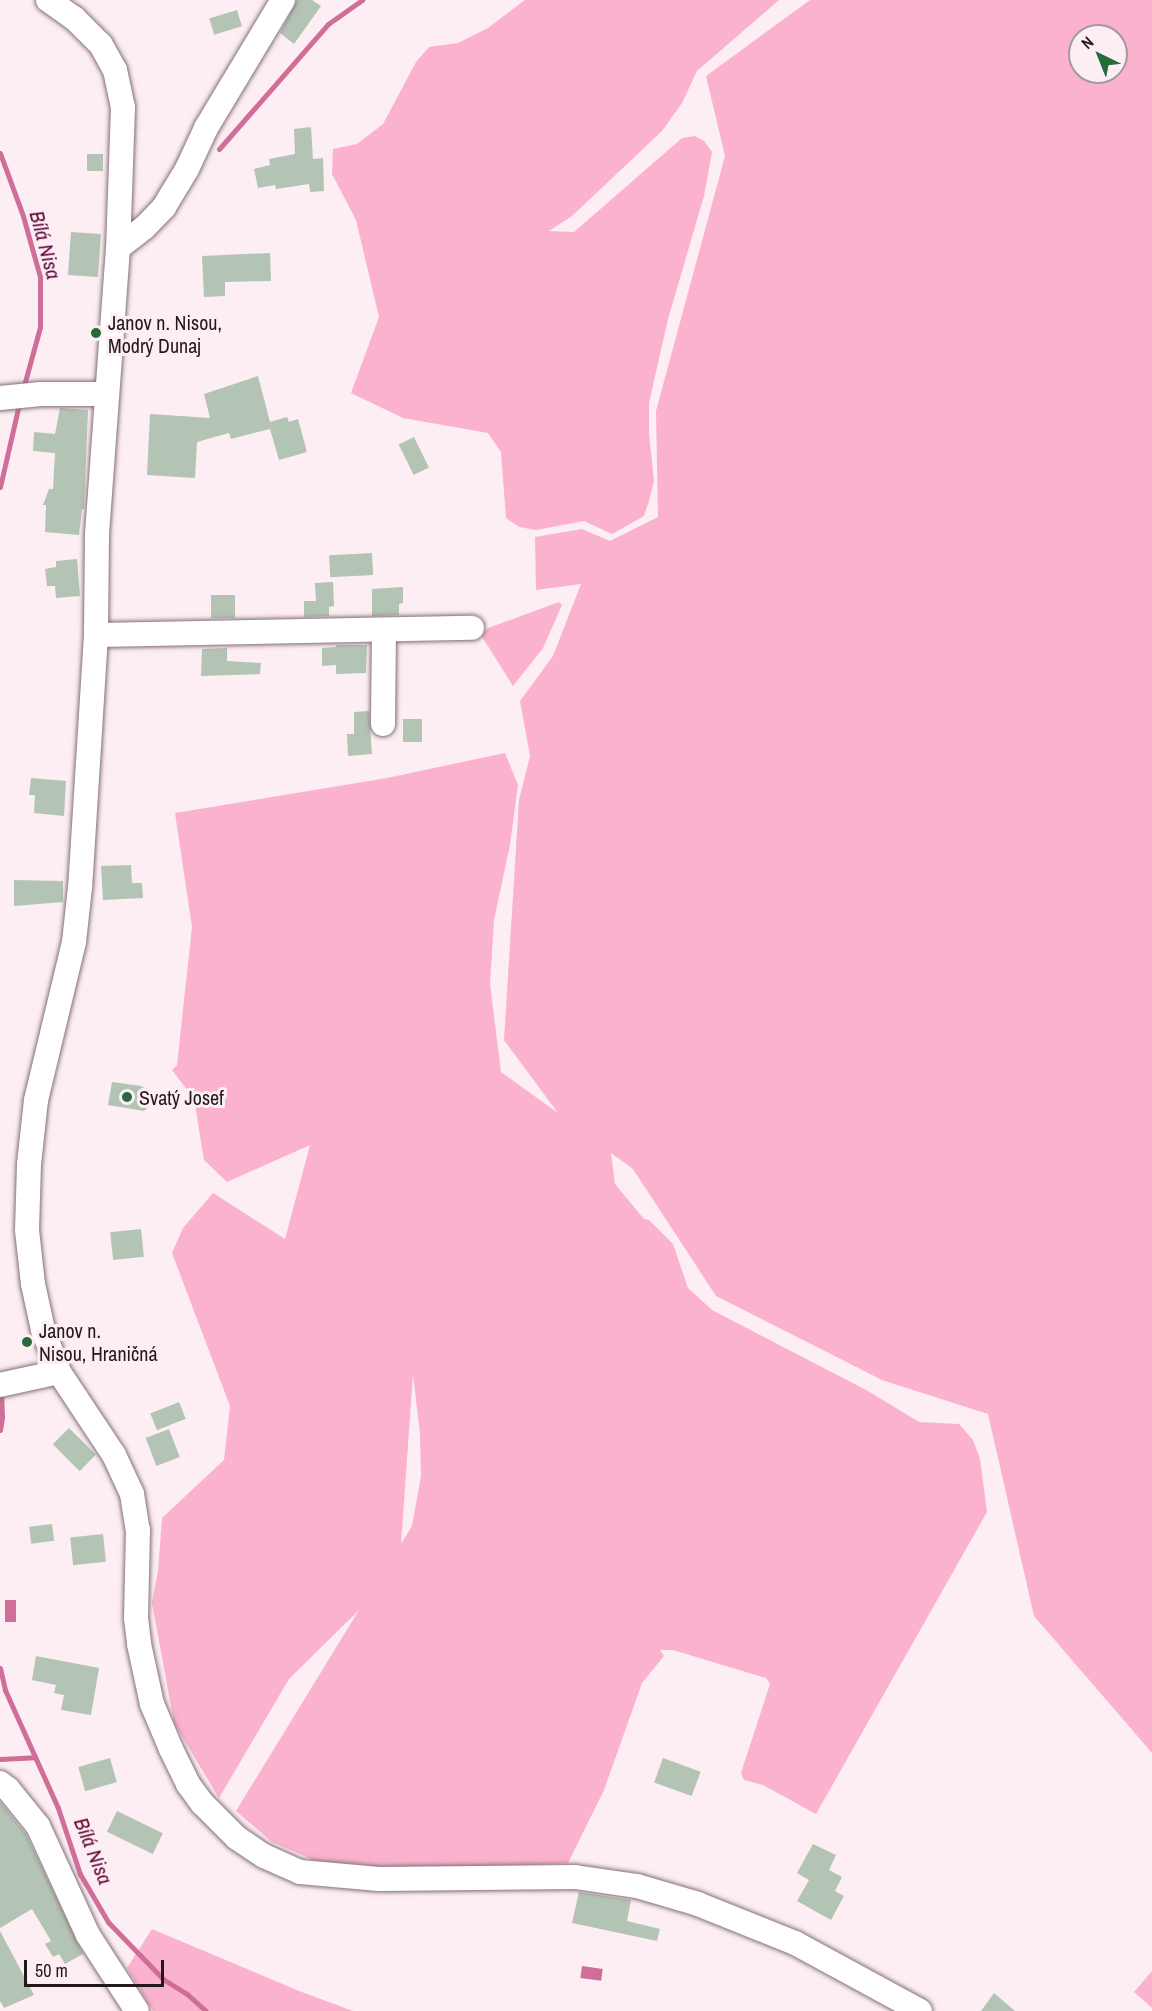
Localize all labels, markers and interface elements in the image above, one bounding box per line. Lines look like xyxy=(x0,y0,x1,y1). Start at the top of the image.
north arrow xyxy=(1068,24,1128,84)
text: N xyxy=(1076,31,1098,54)
water label: Bílá Nisa xyxy=(24,208,66,282)
place label: Janov n. Nisou, Modrý Dunaj xyxy=(108,310,222,357)
marker: Janov n. Nisou, Modrý Dunaj xyxy=(89,326,103,340)
place label: Svatý Josef xyxy=(139,1085,224,1109)
marker: Svatý Josef xyxy=(120,1090,134,1104)
place label: Janov n. Nisou, Hraničná xyxy=(39,1318,157,1365)
marker: Janov n. Nisou, Hraničná xyxy=(20,1335,34,1349)
water label: Bílá Nisa xyxy=(68,1814,118,1888)
scale bar xyxy=(27,1948,166,1986)
text: 50 m xyxy=(35,1958,68,1983)

